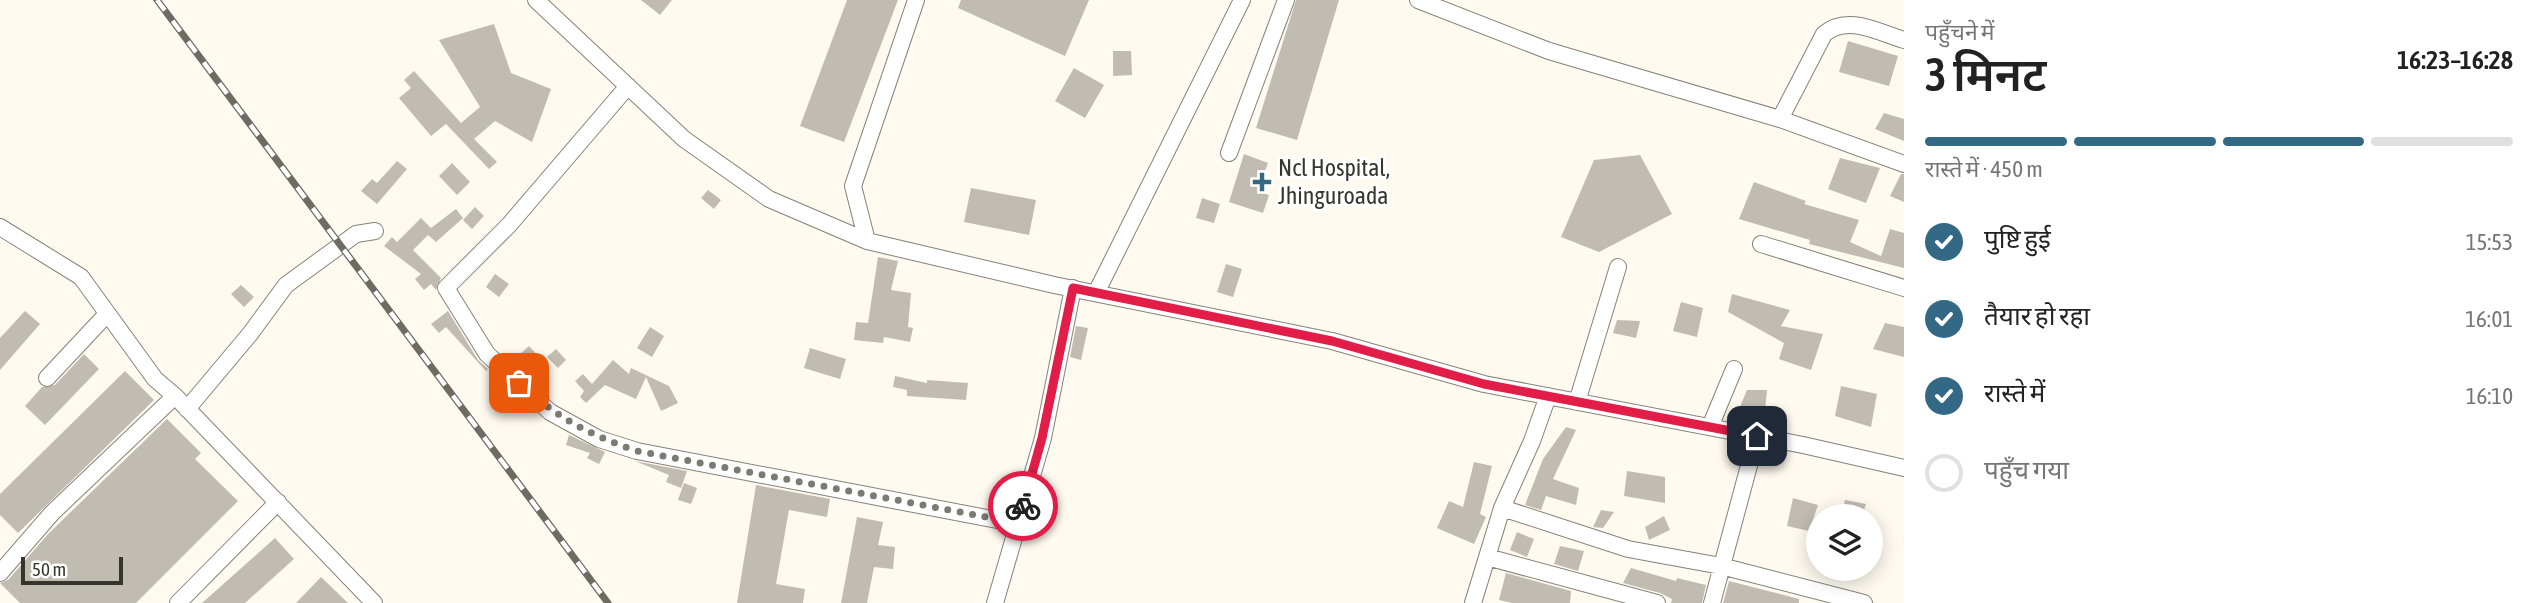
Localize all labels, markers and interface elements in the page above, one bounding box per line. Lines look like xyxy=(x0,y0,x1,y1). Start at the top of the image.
text: पहुँचने में xyxy=(1925,19,1995,45)
text: 16:23–16:28 xyxy=(2397,45,2513,75)
text: 3 मिनट xyxy=(1925,48,2046,101)
place label: Ncl Hospital, Jhinguroada xyxy=(1278,154,1390,209)
text: रास्ते में · 450 m xyxy=(1925,156,2043,182)
marker: Ncl Hospital, Jhinguroada xyxy=(1252,172,1272,192)
icon: check xyxy=(1925,223,1963,261)
text: पुष्टि हुई xyxy=(1984,224,2051,254)
text: 15:53 xyxy=(2466,229,2513,255)
icon: check xyxy=(1925,300,1963,338)
text: तैयार हो रहा xyxy=(1984,301,2090,331)
text: 16:01 xyxy=(2465,306,2513,332)
pin xyxy=(489,353,549,413)
icon: bag xyxy=(500,364,538,402)
icon: check xyxy=(1925,377,1963,415)
text: रास्ते में xyxy=(1984,378,2045,408)
text: 16:10 xyxy=(2466,383,2513,409)
pin xyxy=(1727,406,1787,466)
icon: home xyxy=(1738,417,1776,455)
text: पहुँच गया xyxy=(1984,455,2069,485)
courier xyxy=(988,471,1058,541)
icon: bike xyxy=(1004,487,1042,525)
map controls xyxy=(1806,504,1883,581)
button: layers xyxy=(1806,504,1883,581)
scale bar xyxy=(21,554,122,586)
text: 50 m xyxy=(32,558,66,580)

